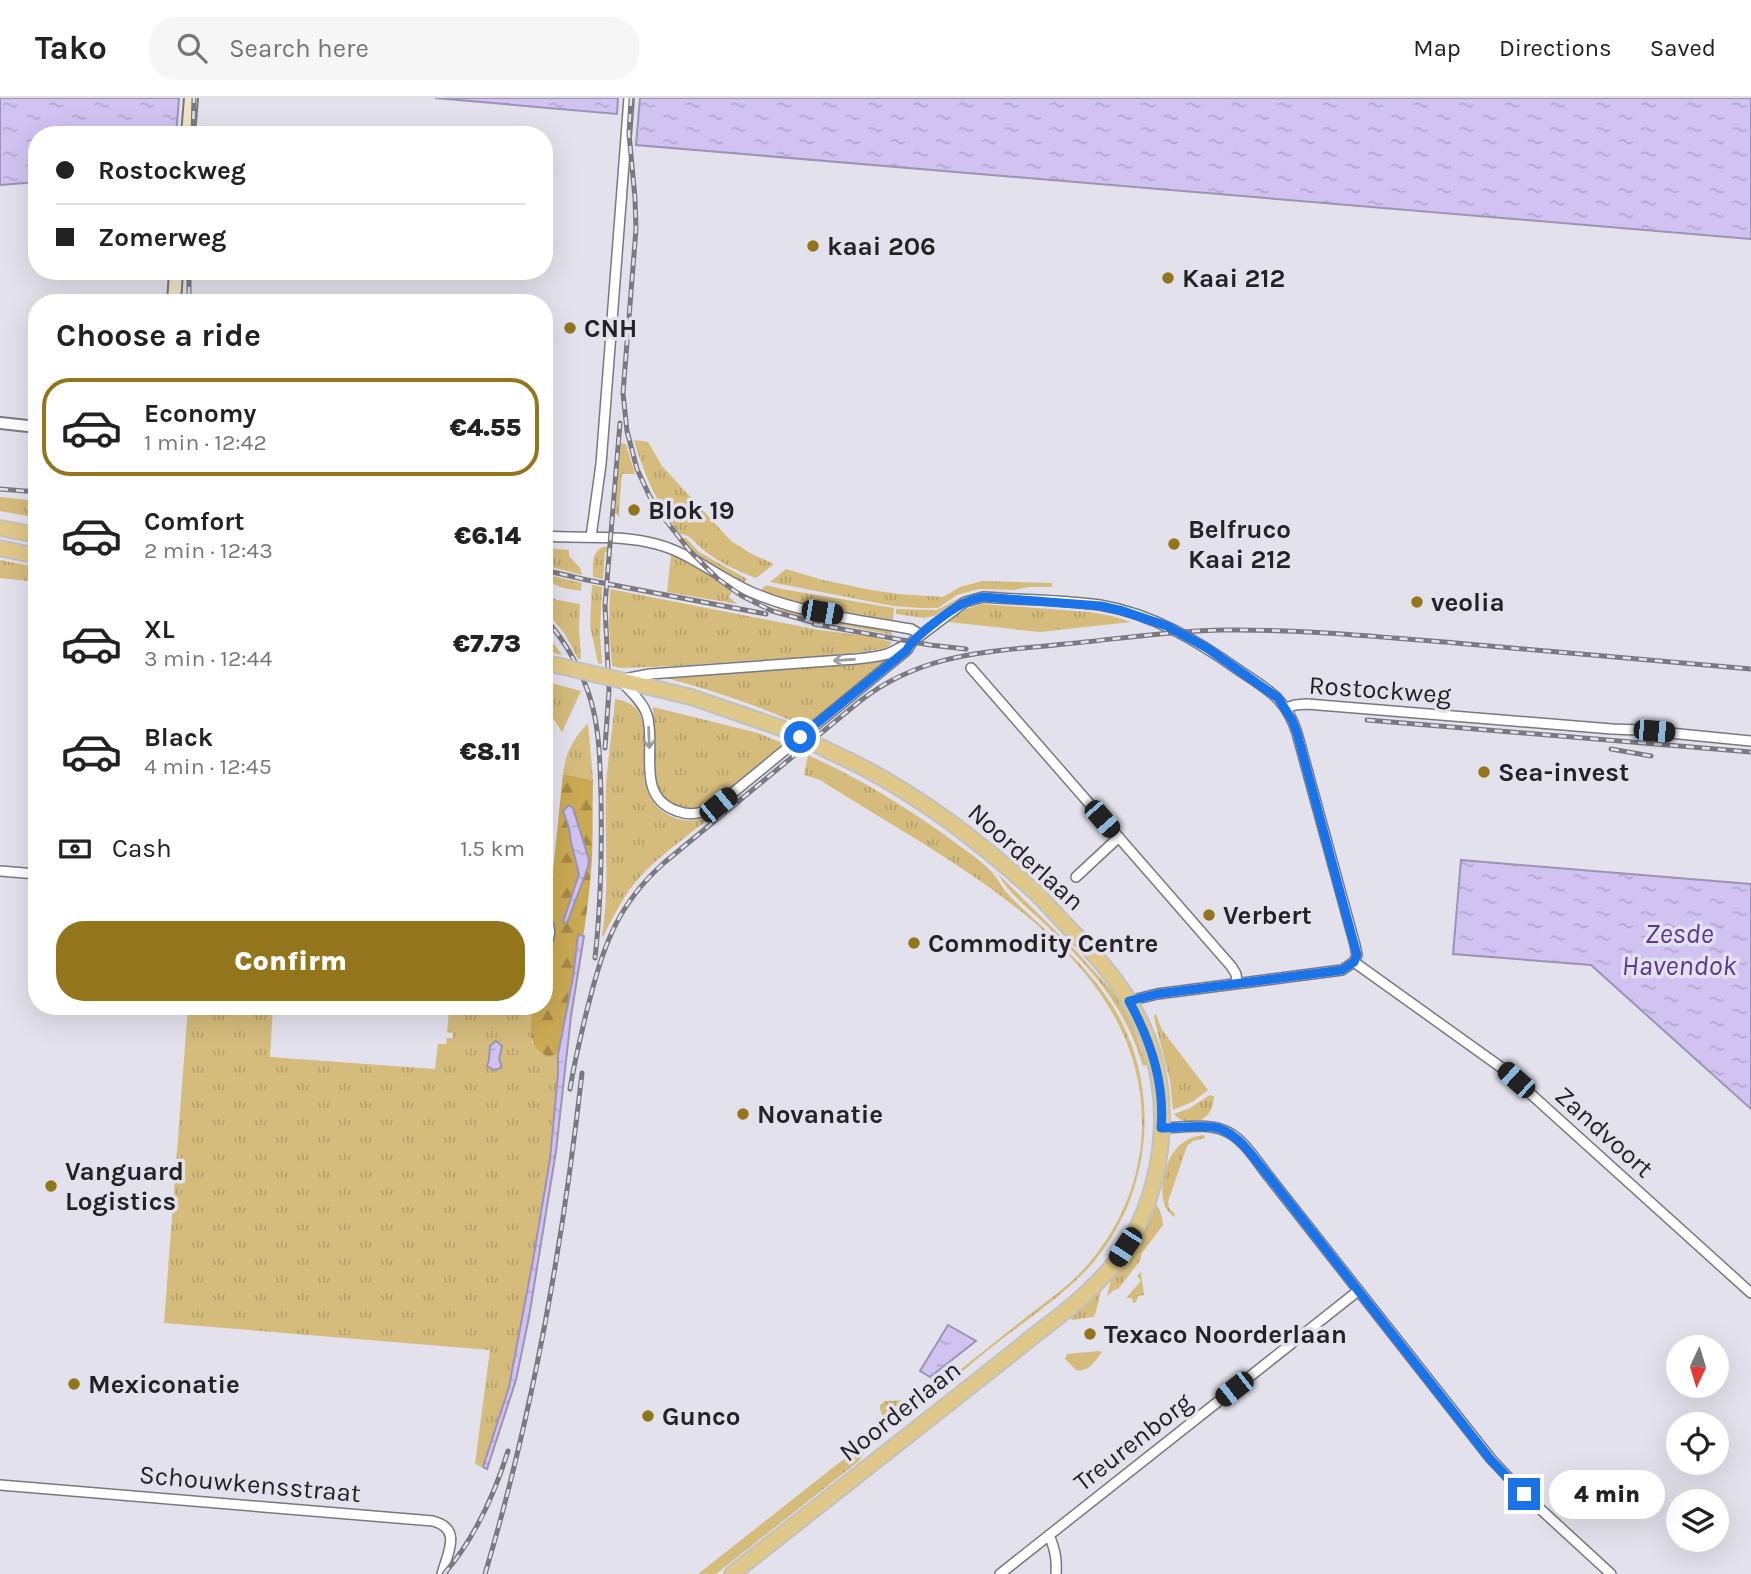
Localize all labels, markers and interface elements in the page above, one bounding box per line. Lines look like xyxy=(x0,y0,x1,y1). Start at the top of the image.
search box xyxy=(149,17,639,80)
text: Tako xyxy=(35,29,107,67)
icon: search xyxy=(173,29,211,67)
text: Search here xyxy=(229,33,369,64)
text: Map xyxy=(1413,34,1461,62)
text: Directions xyxy=(1499,34,1612,62)
text: Saved xyxy=(1650,34,1716,62)
text: Rostockweg xyxy=(98,155,246,186)
text: Zomerweg xyxy=(98,222,226,253)
place label: kaai 206 xyxy=(827,231,936,262)
marker: kaai 206 xyxy=(805,238,821,254)
place label: Kaai 212 xyxy=(1182,263,1285,294)
marker: Kaai 212 xyxy=(1160,270,1176,286)
place label: CNH xyxy=(584,313,637,344)
text: Choose a ride xyxy=(56,317,261,354)
marker: CNH xyxy=(562,320,578,336)
icon: car xyxy=(60,396,123,459)
text: Economy xyxy=(144,398,256,429)
text: €4.55 xyxy=(450,412,521,443)
text: 1 min · 12:42 xyxy=(144,429,267,456)
place label: Blok 19 xyxy=(648,495,735,526)
marker: Blok 19 xyxy=(626,502,642,518)
icon: car xyxy=(60,504,123,567)
text: Comfort xyxy=(144,506,245,537)
place label: Belfruco Kaai 212 xyxy=(1188,514,1291,575)
text: €6.14 xyxy=(454,520,521,551)
marker: Belfruco Kaai 212 xyxy=(1166,536,1182,552)
text: 2 min · 12:43 xyxy=(144,537,273,564)
place label: veolia xyxy=(1431,587,1505,618)
marker: veolia xyxy=(1409,594,1425,610)
car xyxy=(800,598,845,626)
icon: car xyxy=(60,612,123,675)
text: XL xyxy=(144,614,175,645)
text: €7.73 xyxy=(453,628,521,659)
text: 3 min · 12:44 xyxy=(144,645,272,672)
one-way arrow xyxy=(833,654,856,667)
street label: Rostockweg xyxy=(1308,670,1453,710)
car xyxy=(1633,719,1676,743)
icon: car xyxy=(60,720,123,783)
route start xyxy=(784,721,816,753)
text: Black xyxy=(144,722,213,753)
one-way arrow xyxy=(642,727,655,750)
text: €8.11 xyxy=(460,736,521,767)
text: 4 min · 12:45 xyxy=(144,753,272,780)
place label: Sea-invest xyxy=(1498,757,1629,788)
marker: Sea-invest xyxy=(1476,764,1492,780)
car xyxy=(696,784,741,826)
car xyxy=(1081,796,1124,842)
street label: Noorderlaan xyxy=(962,797,1090,917)
icon: cash xyxy=(56,830,94,868)
text: Cash xyxy=(112,833,172,864)
text: 1.5 km xyxy=(460,835,525,862)
place label: Verbert xyxy=(1223,900,1312,931)
marker: Verbert xyxy=(1201,907,1217,923)
water label: Zesde Havendok xyxy=(1622,917,1737,982)
button: Confirm xyxy=(56,921,525,1001)
place label: Commodity Centre xyxy=(928,928,1158,959)
marker: Commodity Centre xyxy=(906,935,922,951)
car xyxy=(1494,1058,1539,1102)
street label: Zandvoort xyxy=(1548,1080,1660,1184)
place label: Novanatie xyxy=(757,1099,883,1130)
marker: Novanatie xyxy=(735,1106,751,1122)
place label: Vanguard Logistics xyxy=(65,1156,184,1217)
marker: Vanguard Logistics xyxy=(43,1178,59,1194)
car xyxy=(1105,1224,1146,1270)
place label: Texaco Noorderlaan xyxy=(1104,1319,1347,1350)
marker: Texaco Noorderlaan xyxy=(1082,1326,1098,1342)
north arrow xyxy=(1666,1335,1729,1398)
map controls xyxy=(1666,1335,1729,1552)
street label: Noorderlaan xyxy=(833,1354,967,1468)
car xyxy=(1211,1368,1258,1410)
place label: Mexiconatie xyxy=(88,1369,240,1400)
marker: Mexiconatie xyxy=(66,1376,82,1392)
street label: Treurenborg xyxy=(1068,1386,1198,1498)
place label: Gunco xyxy=(662,1401,741,1432)
marker: Gunco xyxy=(640,1408,656,1424)
button: locate xyxy=(1666,1412,1729,1475)
street label: Schouwkensstraat xyxy=(138,1459,362,1509)
callout: 4 min xyxy=(1548,1470,1664,1518)
route end xyxy=(1508,1478,1540,1510)
text: 4 min xyxy=(1574,1481,1640,1508)
button: layers xyxy=(1666,1489,1729,1552)

